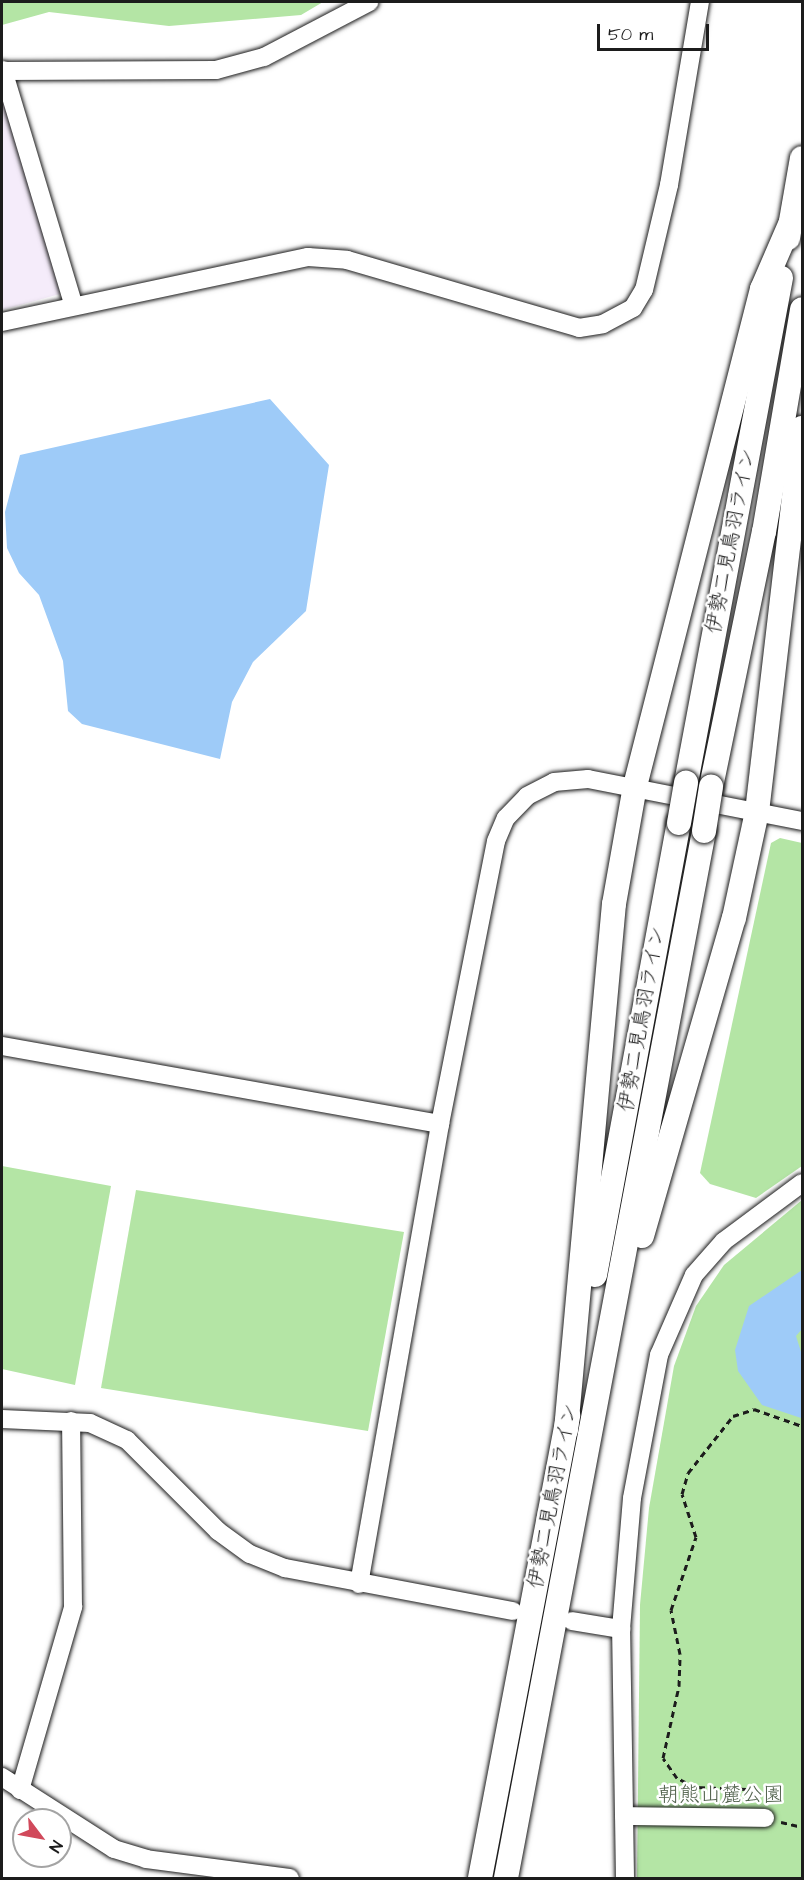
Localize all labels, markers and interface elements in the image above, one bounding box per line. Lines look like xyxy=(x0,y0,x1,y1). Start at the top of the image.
scale bar xyxy=(600,12,712,50)
text: 50 m xyxy=(608,22,653,47)
street label: 伊勢二見鳥羽ライン xyxy=(701,446,761,636)
street label: 伊勢二見鳥羽ライン xyxy=(613,924,671,1114)
street label: 伊勢二見鳥羽ライン xyxy=(523,1401,583,1591)
park label: 朝熊山麓公園 xyxy=(658,1782,784,1808)
north arrow xyxy=(12,1808,72,1868)
text: N xyxy=(44,1836,68,1857)

